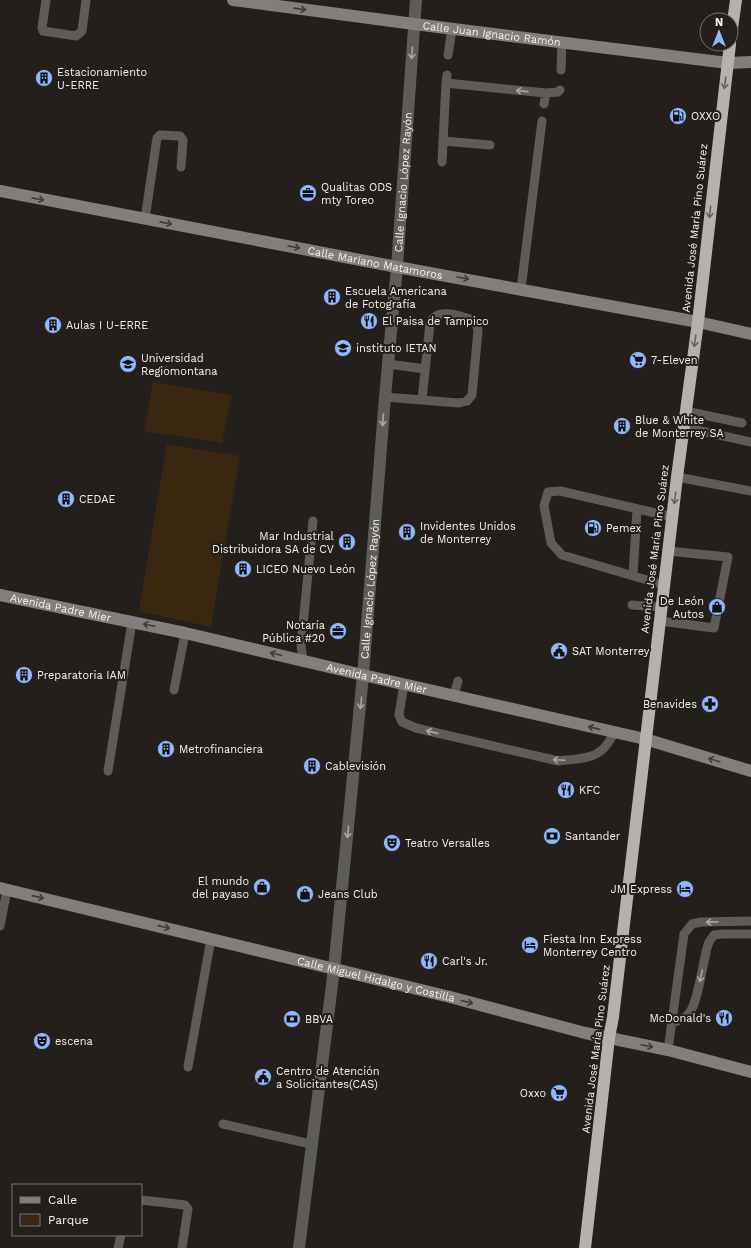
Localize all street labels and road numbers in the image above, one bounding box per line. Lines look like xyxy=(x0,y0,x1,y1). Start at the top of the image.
street label: Calle Juan Ignacio Ramón xyxy=(422,19,562,49)
street label: Calle Ignacio López Rayón xyxy=(392,112,415,253)
street label: Avenida José María Pino Suárez xyxy=(680,143,710,313)
street label: Calle Mariano Matamoros xyxy=(307,244,444,282)
street label: Avenida José María Pino Suárez xyxy=(638,464,672,634)
street label: Calle Ignacio López Rayón xyxy=(358,518,382,659)
street label: Avenida Padre Mier xyxy=(9,591,113,624)
street label: Avenida Padre Mier xyxy=(325,660,429,696)
street label: Calle Miguel Hidalgo y Costilla xyxy=(296,954,456,1005)
street label: Avenida José María Pino Suárez xyxy=(579,964,613,1134)

